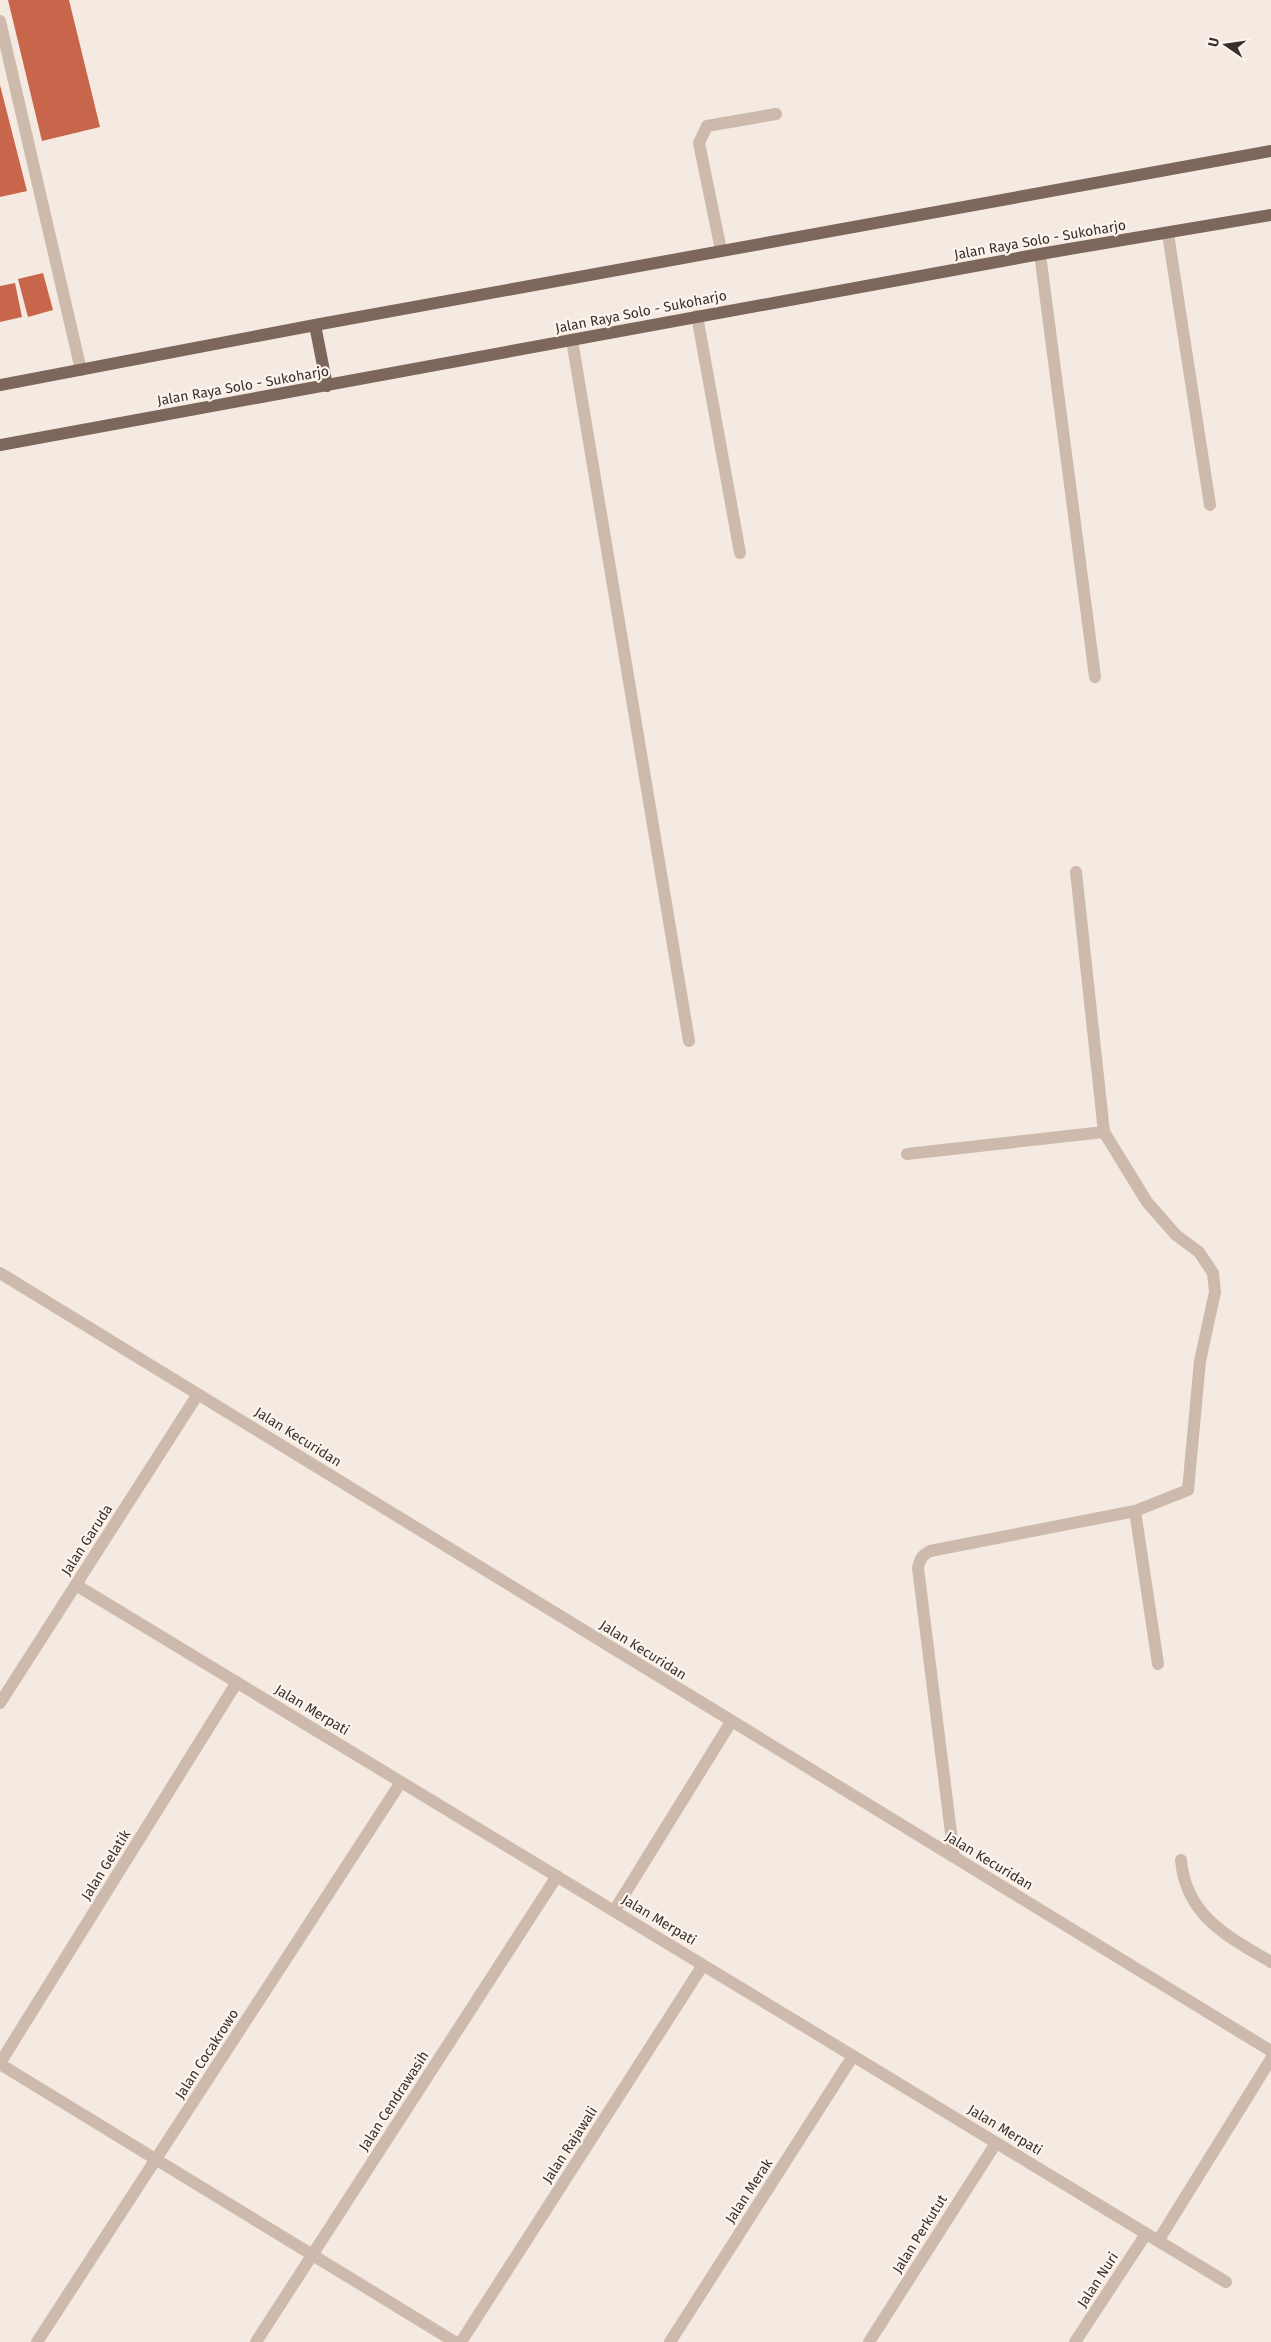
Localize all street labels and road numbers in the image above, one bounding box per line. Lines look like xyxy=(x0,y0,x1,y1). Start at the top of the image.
street label: Jalan Raya Solo - Sukoharjo xyxy=(953,216,1127,264)
street label: Jalan Raya Solo - Sukoharjo xyxy=(554,287,728,337)
street label: Jalan Raya Solo - Sukoharjo xyxy=(156,362,330,410)
street label: Jalan Kecuridan xyxy=(251,1403,345,1471)
street label: Jalan Garuda xyxy=(58,1501,116,1579)
street label: Jalan Kecuridan xyxy=(596,1616,690,1684)
street label: Jalan Merpati xyxy=(272,1681,352,1739)
street label: Jalan Gelatik xyxy=(78,1826,135,1903)
street label: Jalan Kecuridan xyxy=(942,1828,1036,1894)
street label: Jalan Merpati xyxy=(619,1891,699,1949)
street label: Jalan Cocakrowo xyxy=(172,2006,242,2102)
street label: Jalan Cendrawasih xyxy=(355,2048,433,2154)
street label: Jalan Merpati xyxy=(965,2101,1045,2159)
street label: Jalan Rajawali xyxy=(539,2103,601,2187)
street label: Jalan Merak xyxy=(722,2155,777,2226)
street label: Jalan Perkutut xyxy=(889,2191,951,2276)
street label: Jalan Nuri xyxy=(1074,2249,1122,2311)

